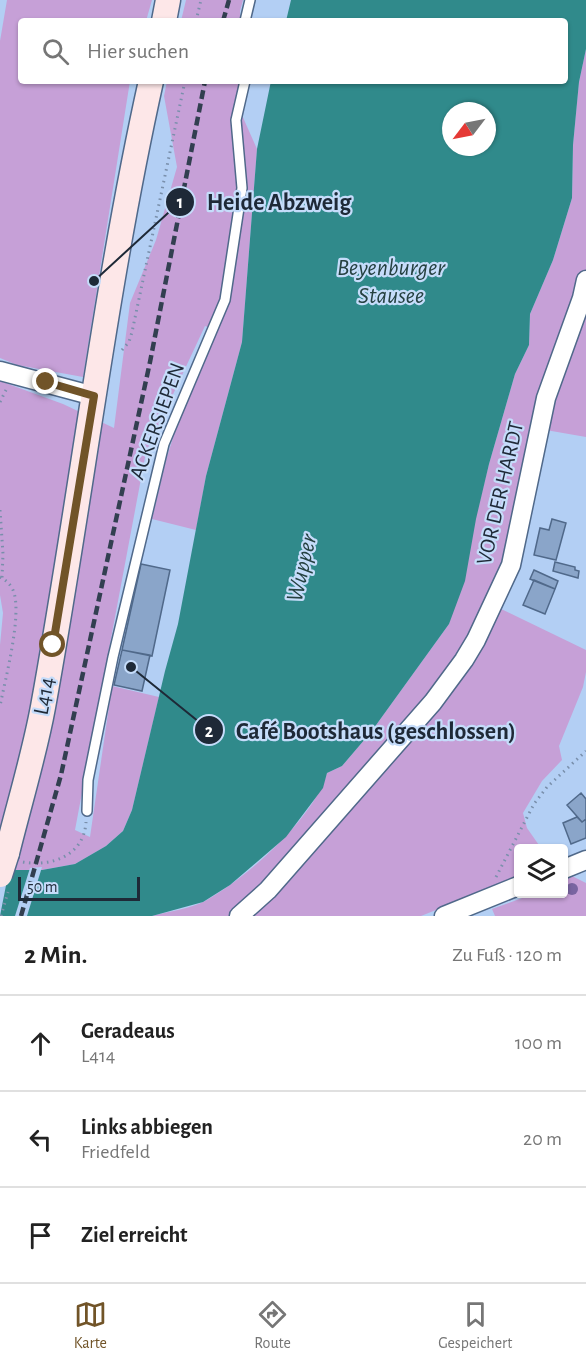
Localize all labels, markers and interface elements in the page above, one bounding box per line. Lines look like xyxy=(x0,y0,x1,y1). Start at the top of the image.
search box xyxy=(18,18,568,84)
icon: search xyxy=(39,35,72,68)
text: Hier suchen xyxy=(87,40,189,62)
north arrow xyxy=(442,102,496,156)
callout: Heide Abzweig xyxy=(165,181,363,223)
text: Heide Abzweig xyxy=(207,191,352,215)
text: 1 xyxy=(177,194,183,212)
water label: Beyenburger Stausee xyxy=(337,256,446,308)
street label: ACKERSIEPEN xyxy=(126,360,188,482)
route end xyxy=(32,368,58,394)
street label: VOR DER HARDT xyxy=(473,419,527,567)
water label: Wupper xyxy=(283,531,322,604)
route start xyxy=(39,631,65,657)
street label: L414 xyxy=(30,675,58,717)
callout: Café Bootshaus (geschlossen) xyxy=(194,709,528,751)
text: Café Bootshaus (geschlossen) xyxy=(236,720,516,744)
text: 2 xyxy=(205,723,214,741)
map controls xyxy=(514,844,568,898)
button: layers xyxy=(514,844,568,898)
scale bar xyxy=(18,874,140,902)
text: 50 m xyxy=(27,879,58,895)
text: 2 Min. xyxy=(24,942,87,968)
text: Zu Fuß · 120 m xyxy=(452,945,562,965)
text: Geradeaus xyxy=(81,1020,175,1042)
icon: ahead xyxy=(24,1027,57,1060)
text: 100 m xyxy=(515,1033,562,1053)
text: L414 xyxy=(81,1046,115,1066)
text: Links abbiegen xyxy=(81,1116,213,1138)
icon: left xyxy=(24,1123,57,1156)
text: 20 m xyxy=(523,1129,562,1149)
text: Friedfeld xyxy=(81,1142,150,1162)
icon: arrive xyxy=(24,1219,57,1252)
text: Ziel erreicht xyxy=(81,1224,188,1246)
tab: Karte xyxy=(74,1298,107,1353)
tab: Route xyxy=(254,1298,291,1353)
tab: Gespeichert xyxy=(438,1298,512,1353)

